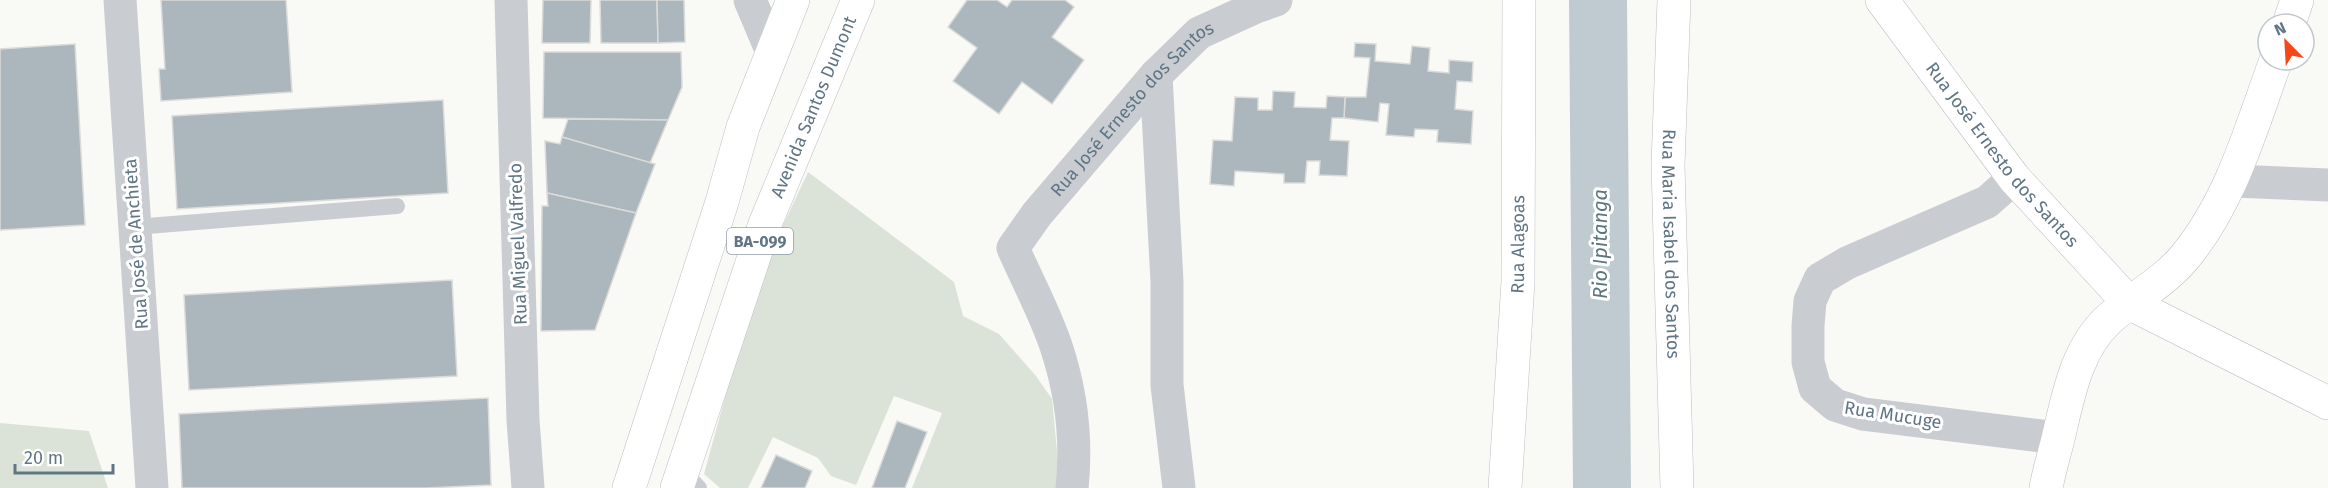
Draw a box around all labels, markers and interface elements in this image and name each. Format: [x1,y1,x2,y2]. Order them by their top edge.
street label: Avenida Santos Dumont [766,12,861,201]
north arrow [2256,12,2316,72]
street label: Rua José Ernesto dos Santos [1046,17,1217,201]
text: N [2271,18,2289,40]
street label: Rua José Ernesto dos Santos [1921,58,2083,252]
street label: Rua Maria Isabel dos Santos [1657,128,1684,359]
street label: Rua José de Anchieta [119,158,153,330]
street label: Rua Miguel Valfredo [504,163,532,325]
water label: Rio Ipitanga [1588,189,1612,299]
street label: Rua Alagoas [1506,195,1529,294]
road number: BA-099 [727,228,793,254]
street label: Rua Mucuge [1843,396,1943,434]
scale bar [15,437,112,475]
text: 20 m [24,447,63,469]

